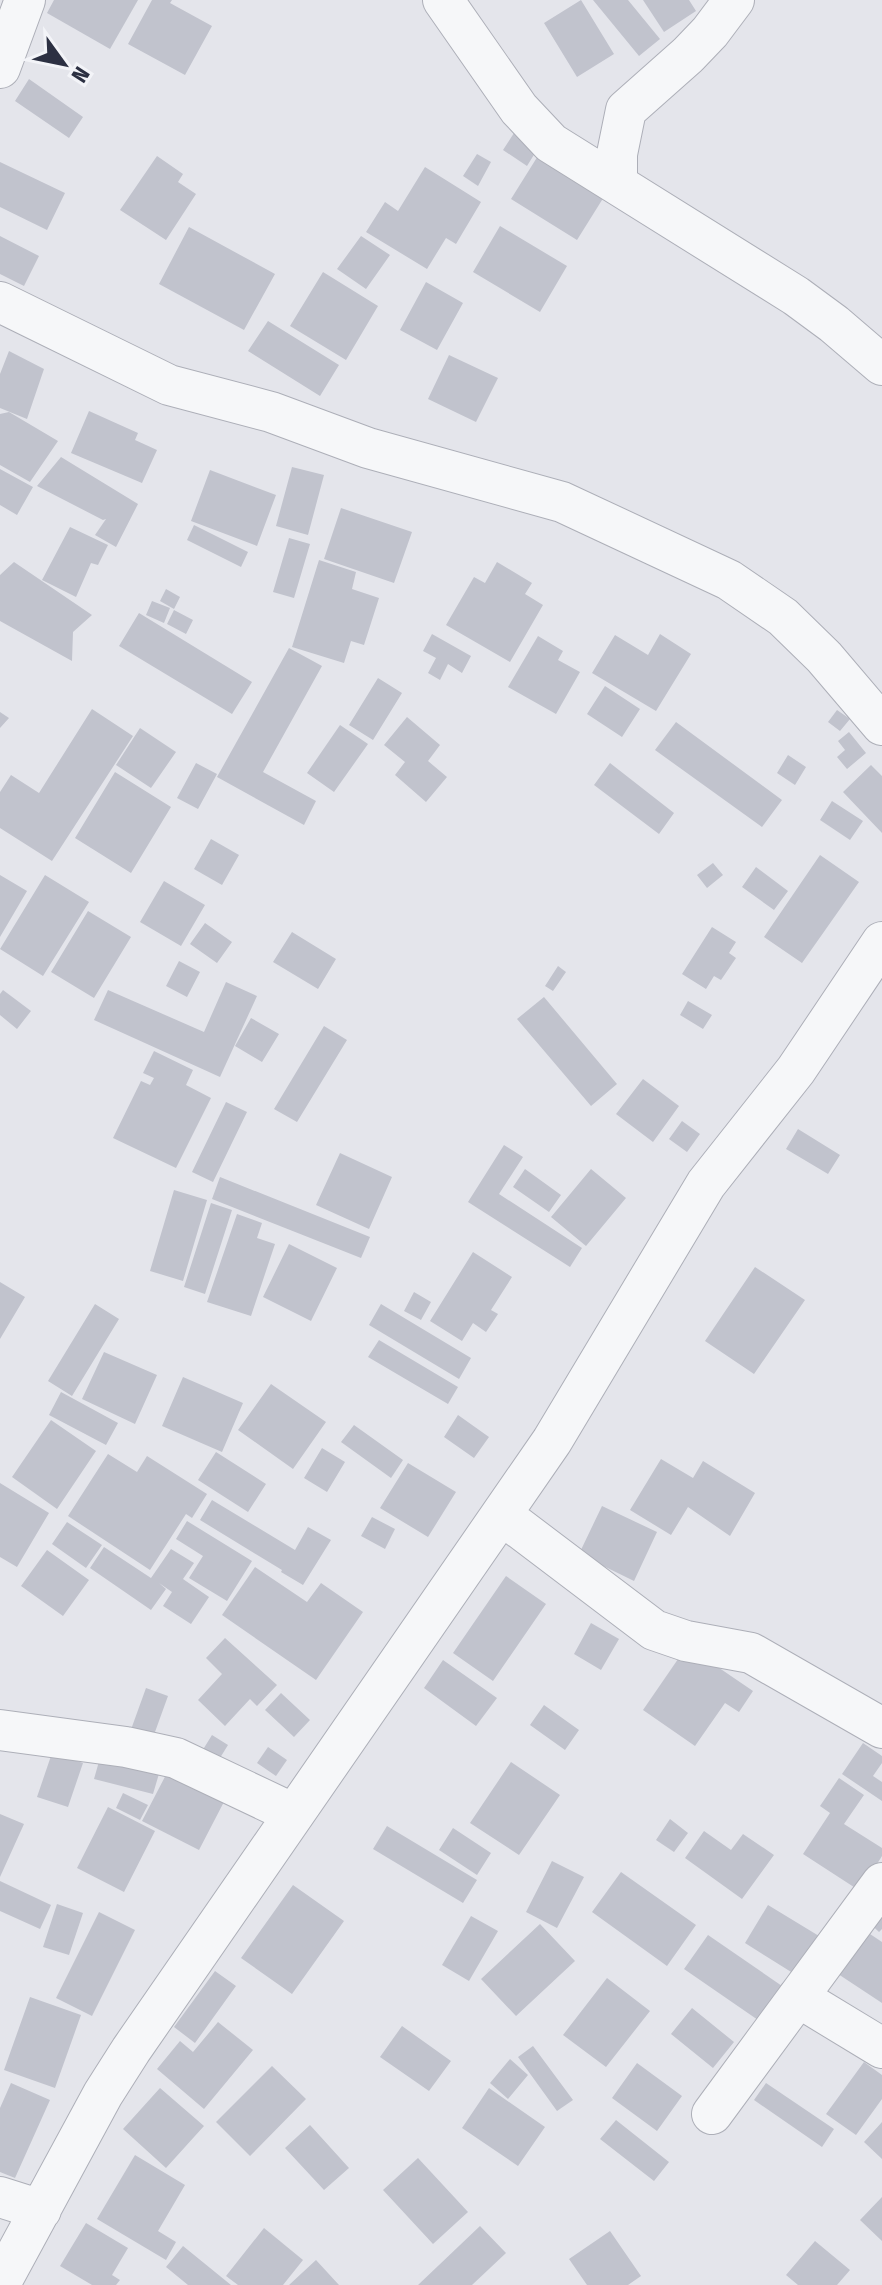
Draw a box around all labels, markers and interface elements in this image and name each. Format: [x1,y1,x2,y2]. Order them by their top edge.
north arrow [24,24,104,104]
text: N [65,62,95,88]

